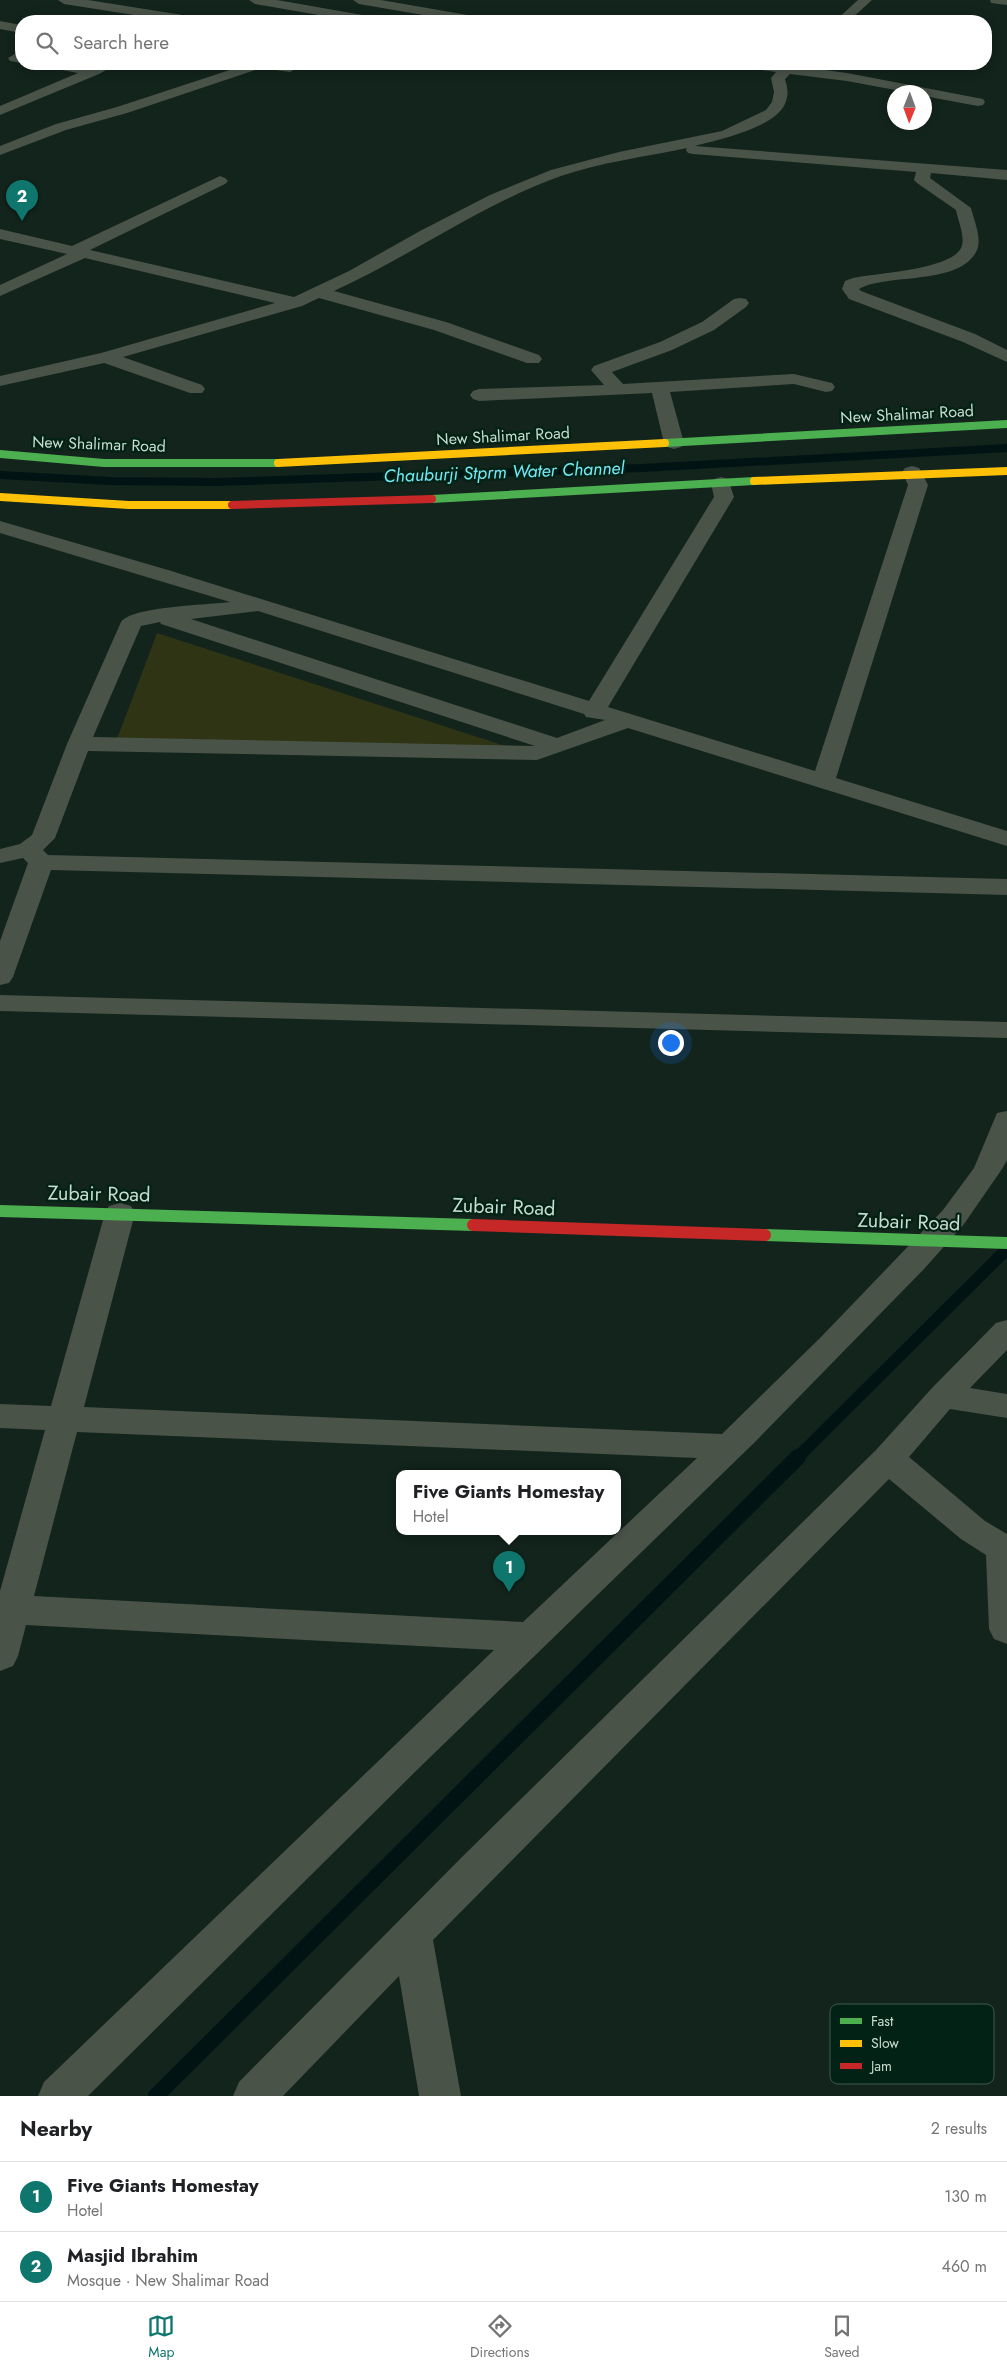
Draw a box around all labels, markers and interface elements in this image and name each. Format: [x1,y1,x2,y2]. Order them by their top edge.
search box [15,15,992,70]
icon: search [33,29,61,57]
text: Search here [73,29,169,56]
north arrow [887,85,932,130]
pin: 2 [6,180,38,221]
street label: New Shalimar Road [840,399,974,429]
street label: New Shalimar Road [436,421,570,451]
street label: New Shalimar Road [32,430,166,458]
water label: Chauburji Stprm Water Channel [383,455,626,489]
your location [658,1030,684,1056]
street label: Zubair Road [47,1179,151,1209]
street label: Zubair Road [452,1191,556,1223]
street label: Zubair Road [857,1206,961,1238]
popup [396,1470,621,1535]
text: Five Giants Homestay [413,1478,604,1505]
text: Hotel [413,1505,449,1528]
pin: 1 [493,1551,525,1592]
legend [830,2004,994,2084]
text: Fast [871,2011,894,2031]
text: Slow [871,2033,899,2053]
text: Jam [869,2056,892,2076]
text: Nearby [20,2114,92,2144]
text: 2 results [931,2117,987,2140]
text: Five Giants Homestay [67,2172,259,2199]
text: 1 [32,2185,40,2208]
text: 130 m [944,2185,987,2208]
text: Hotel [67,2199,103,2222]
text: Masjid Ibrahim [67,2242,198,2269]
text: 2 [31,2255,41,2278]
text: 460 m [942,2255,987,2278]
text: Mosque · New Shalimar Road [67,2269,269,2292]
tab: Map [147,2312,175,2362]
tab: Directions [470,2312,529,2362]
tab: Saved [824,2312,860,2362]

